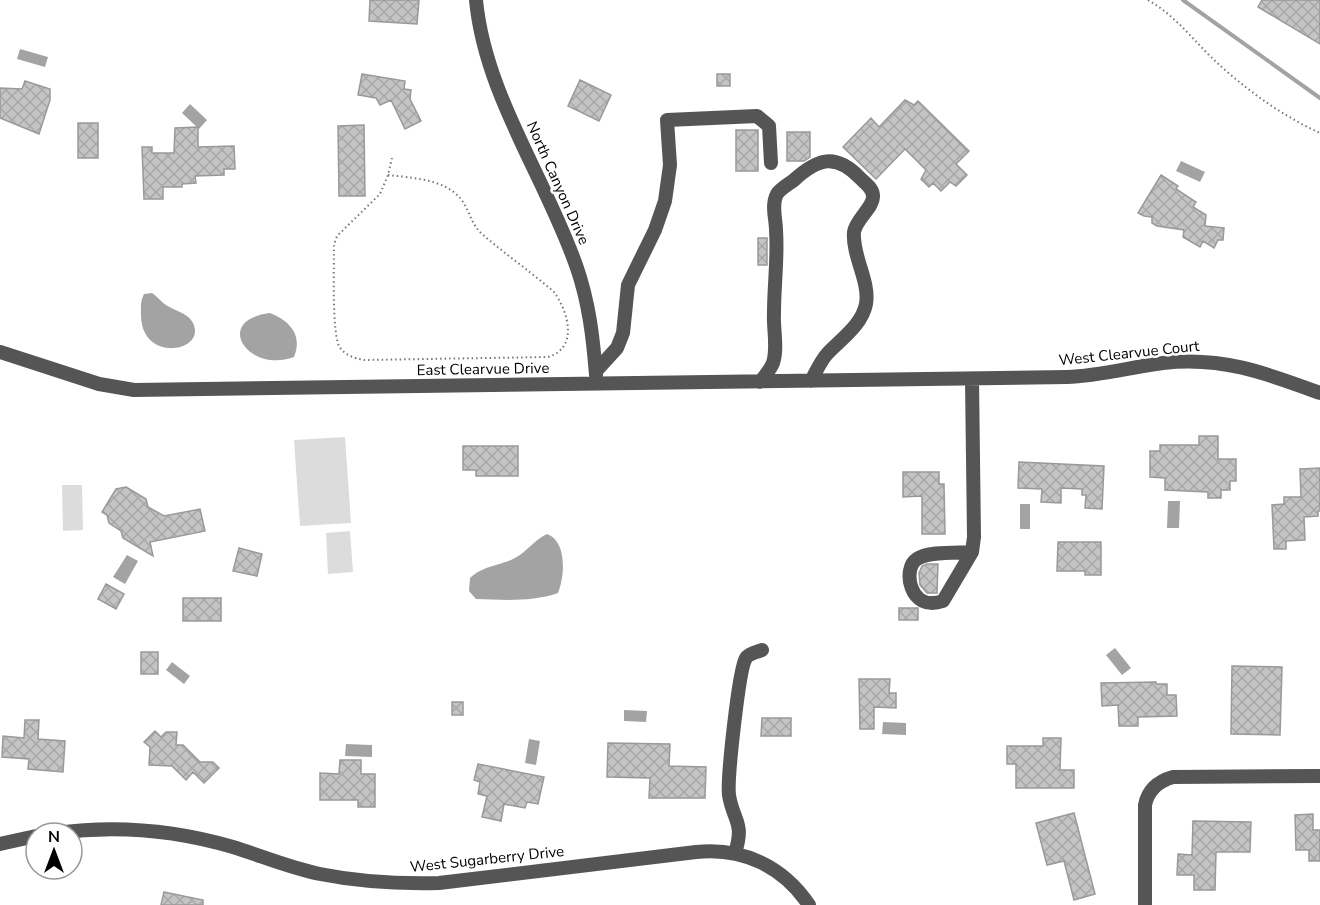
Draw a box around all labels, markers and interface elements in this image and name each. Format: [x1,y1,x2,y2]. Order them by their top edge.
street label: North Canyon Drive [522,118,594,248]
street label: West Clearvue Court [1058,336,1201,370]
street label: East Clearvue Drive [417,358,549,380]
north arrow [24,821,84,881]
text: N [48,826,60,848]
street label: West Sugarberry Drive [409,841,565,877]

